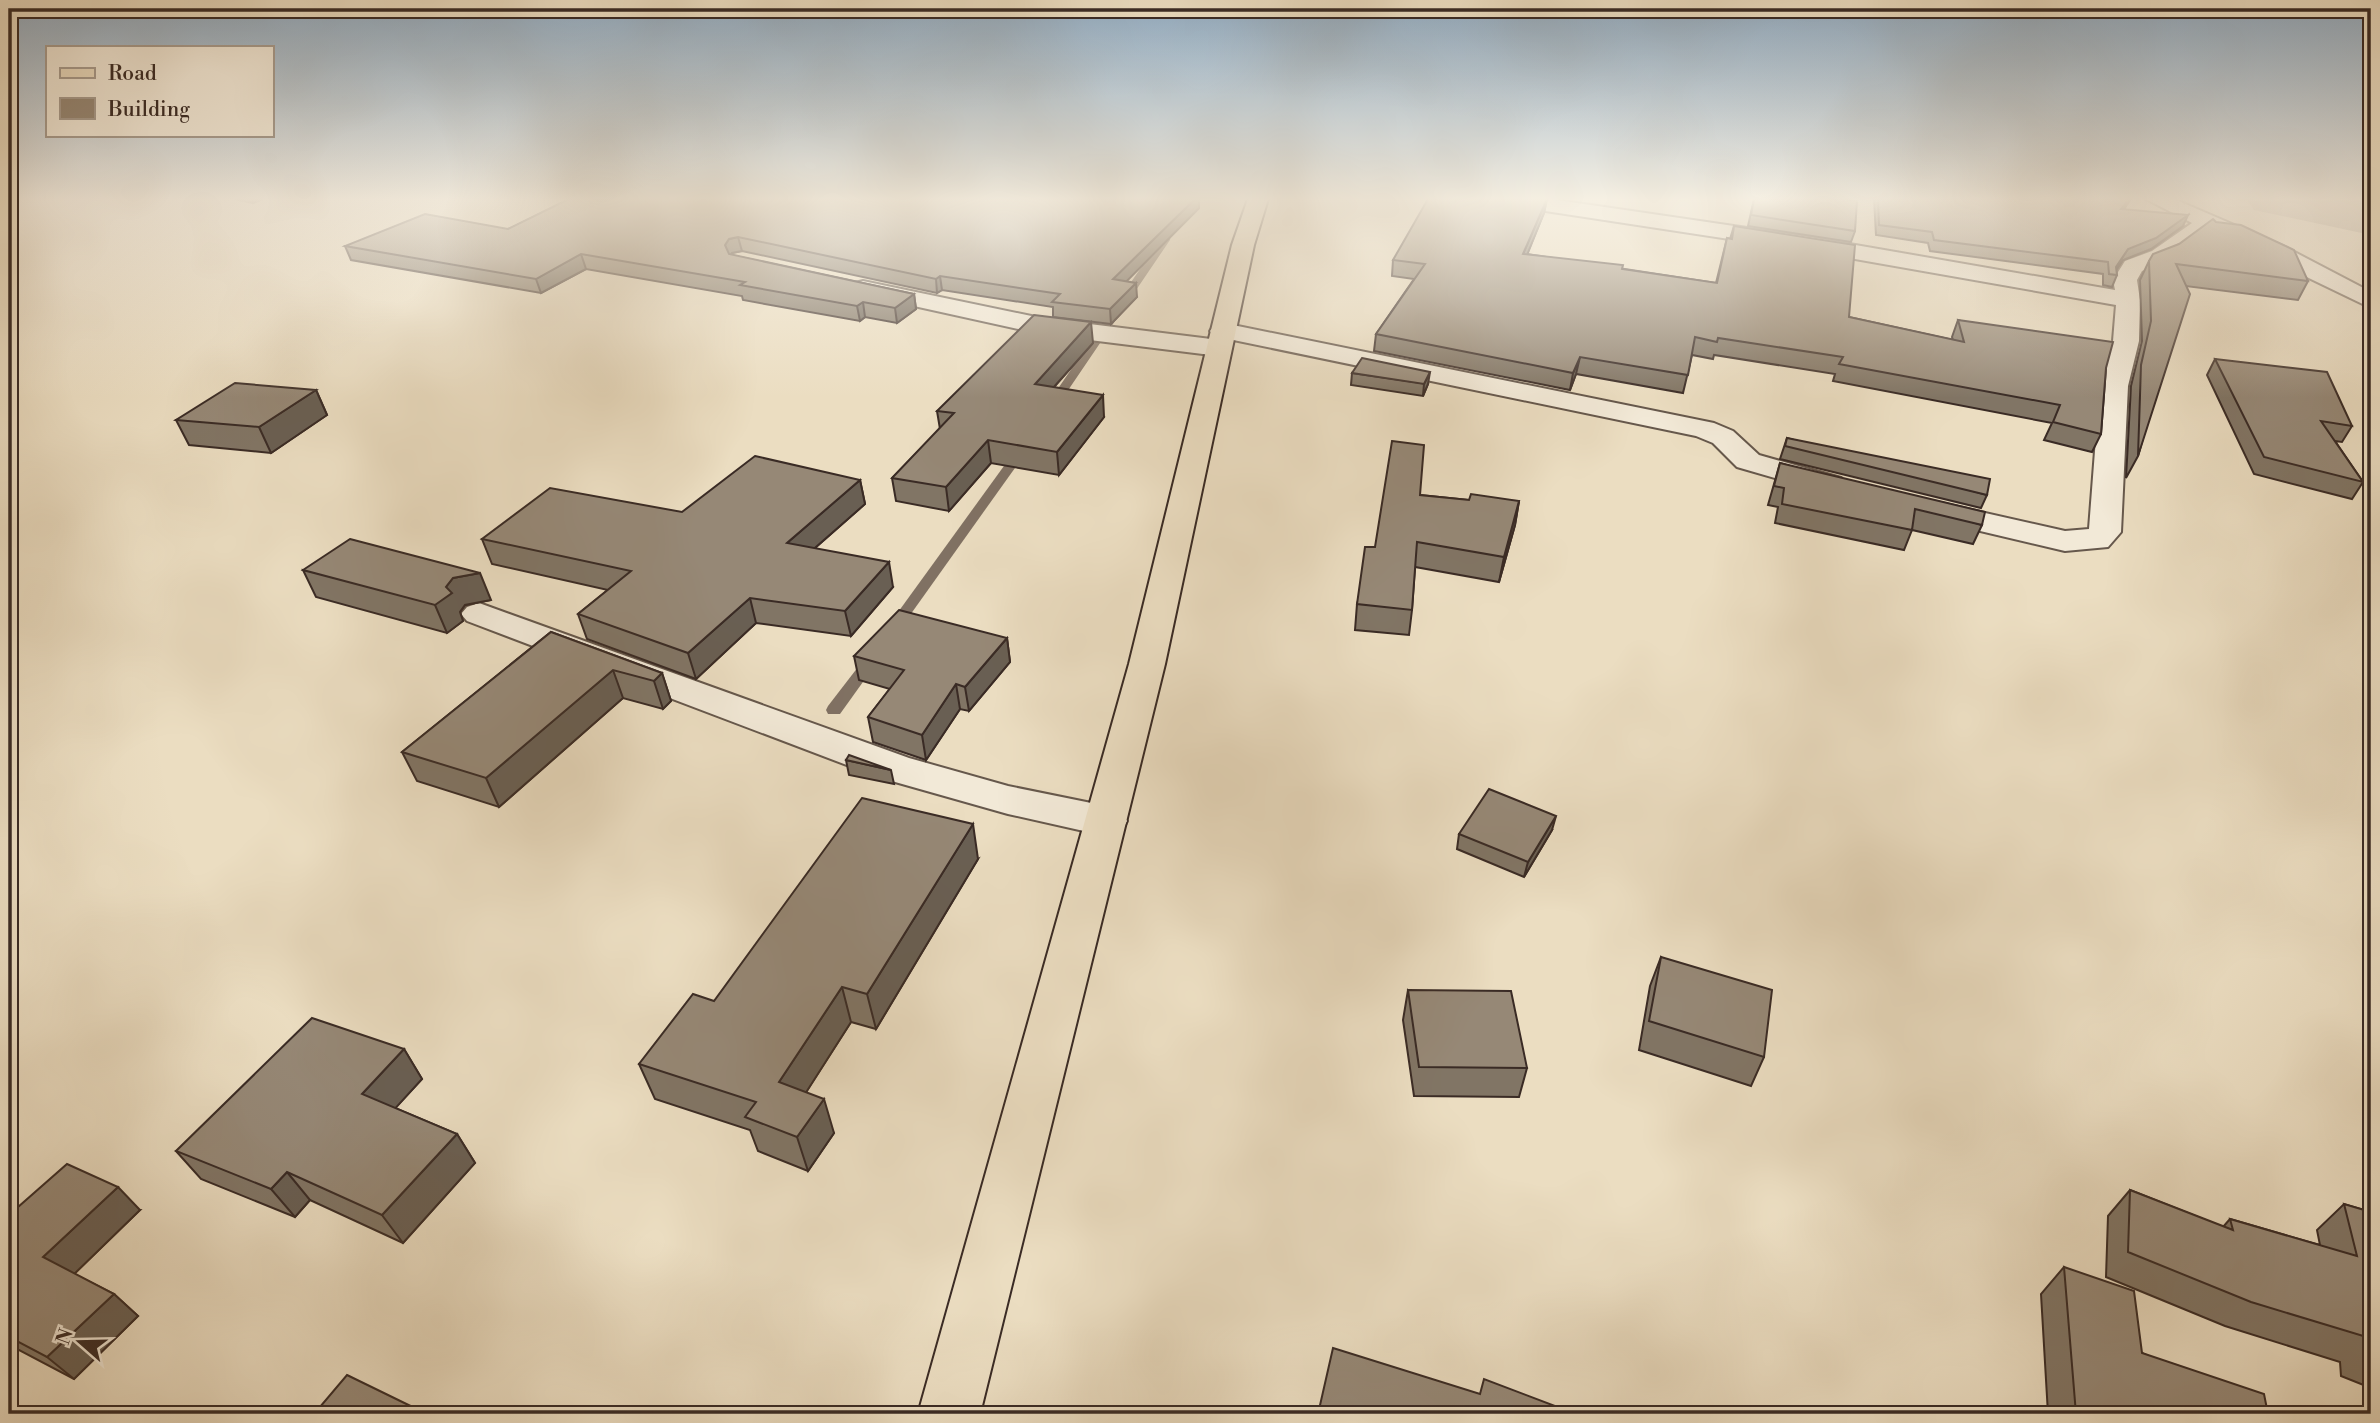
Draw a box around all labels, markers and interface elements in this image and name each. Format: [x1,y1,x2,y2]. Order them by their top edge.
legend [46,46,273,136]
text: Road [108,61,157,87]
text: Building [107,97,190,123]
north arrow [46,1308,116,1378]
text: N [51,1325,79,1348]

